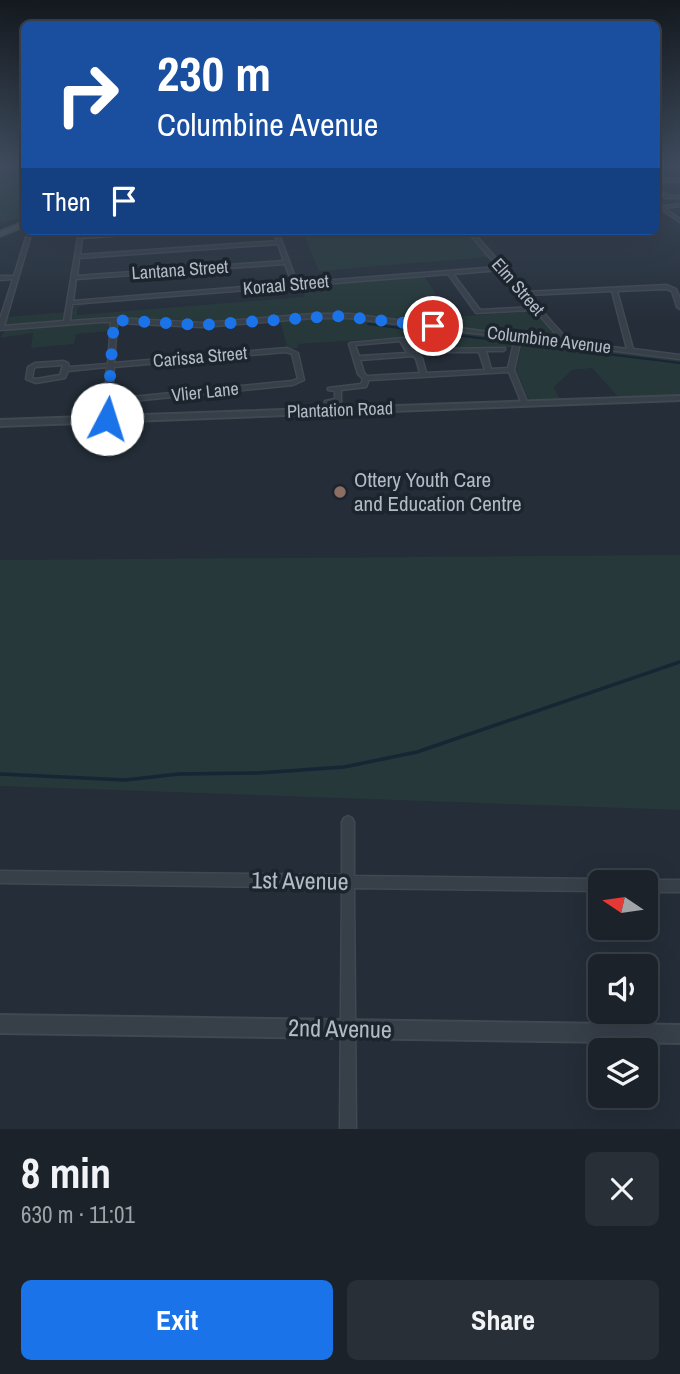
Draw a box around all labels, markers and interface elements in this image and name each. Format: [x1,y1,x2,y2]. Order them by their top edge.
text: 230 m [157,40,271,106]
icon: right [42,49,133,140]
text: Columbine Avenue [157,103,378,146]
icon: arrive [105,182,143,220]
text: Then [42,184,91,219]
street label: Elm Street [486,252,550,321]
street label: Lantana Street [131,254,229,285]
street label: Koraal Street [242,268,330,301]
pin [403,296,463,356]
icon: arrive [414,307,452,345]
street label: Columbine Avenue [486,320,612,359]
street label: Carissa Street [152,340,248,373]
street label: Vlier Lane [170,376,240,407]
position arrow [70,382,144,456]
street label: Plantation Road [287,395,393,424]
place label: Ottery Youth Care and Education Centre [354,465,522,518]
marker: Ottery Youth Care and Education Centre [332,484,348,500]
street label: 1st Avenue [251,863,349,897]
north arrow [588,870,658,940]
map controls [588,870,658,1108]
button: sound [588,954,658,1024]
street label: 2nd Avenue [288,1011,392,1045]
button: layers [588,1038,658,1108]
text: 8 min [21,1145,111,1201]
button: close [585,1152,659,1226]
text: 630 m · 11:01 [21,1199,135,1230]
button: Exit [21,1280,333,1360]
button: Share [347,1280,659,1360]

